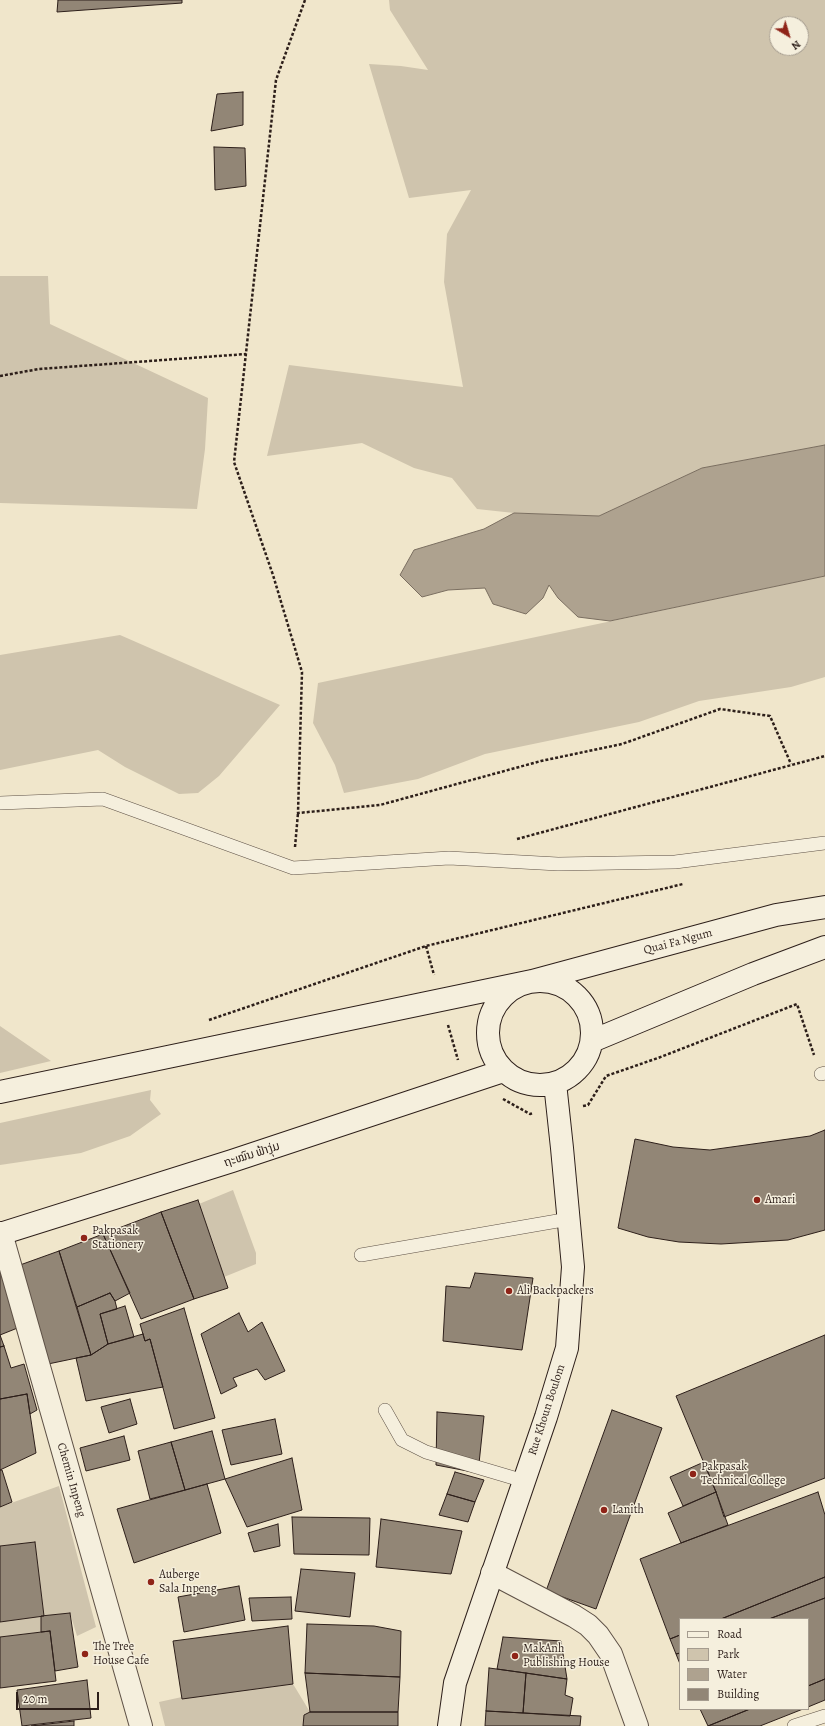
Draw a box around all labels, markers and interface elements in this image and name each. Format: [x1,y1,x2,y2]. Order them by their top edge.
north arrow [769,16,809,56]
text: N [788,37,804,53]
street label: Quai Fa Ngum [642,926,714,958]
street label: ຖະໝົນ ຟ້າງຸ່ມ [222,1139,282,1171]
place label: Amari [765,1193,795,1207]
marker: Amari [752,1195,762,1205]
place label: Pakpasak Stationery [92,1224,143,1252]
marker: Pakpasak Stationery [79,1233,89,1243]
place label: Ali Backpackers [517,1284,594,1298]
marker: Ali Backpackers [504,1286,514,1296]
street label: Rue Khoun Boulom [525,1363,569,1457]
street label: Chemin Inpeng [54,1441,88,1519]
place label: Pakpasak Technical College [701,1460,785,1488]
marker: Pakpasak Technical College [688,1469,698,1479]
place label: Lanith [612,1503,644,1517]
marker: Lanith [599,1505,609,1515]
place label: Auberge Sala Inpeng [159,1568,217,1596]
marker: Auberge Sala Inpeng [146,1577,156,1587]
legend [679,1618,809,1710]
text: Road [717,1626,742,1642]
place label: The Tree House Cafe [93,1640,149,1668]
place label: MakAnh Publishing House [523,1642,610,1670]
text: Park [717,1646,740,1662]
marker: The Tree House Cafe [80,1649,90,1659]
marker: MakAnh Publishing House [510,1651,520,1661]
text: Water [717,1666,747,1682]
scale bar [18,1684,101,1710]
text: Building [717,1686,759,1702]
text: 20 m [23,1691,47,1707]

